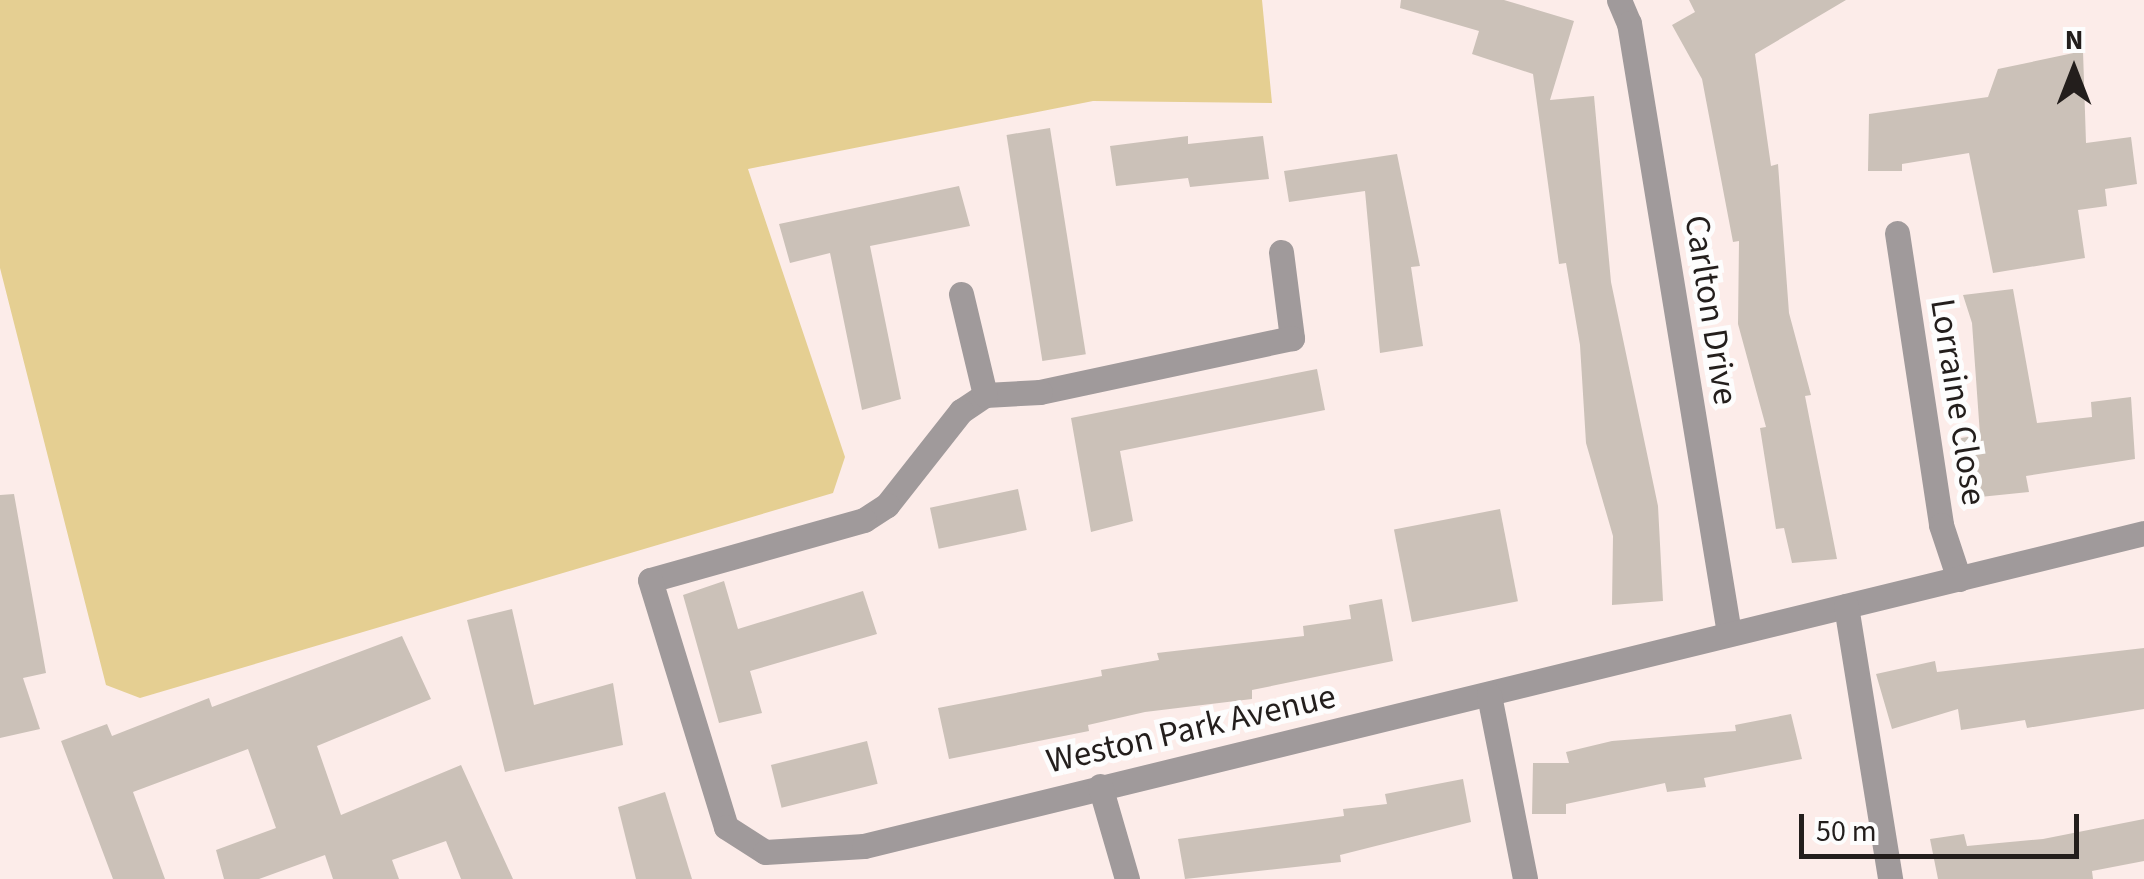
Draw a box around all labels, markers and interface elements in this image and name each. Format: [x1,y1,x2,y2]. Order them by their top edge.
north arrow [2024,20,2124,120]
text: N [2065,20,2083,60]
street label: Carlton Drive [1675,212,1747,408]
street label: Lorraine Close [1921,296,1995,508]
street label: Weston Park Avenue [1042,675,1340,783]
scale bar [1804,794,2084,856]
text: 50 m [1816,810,1877,853]

